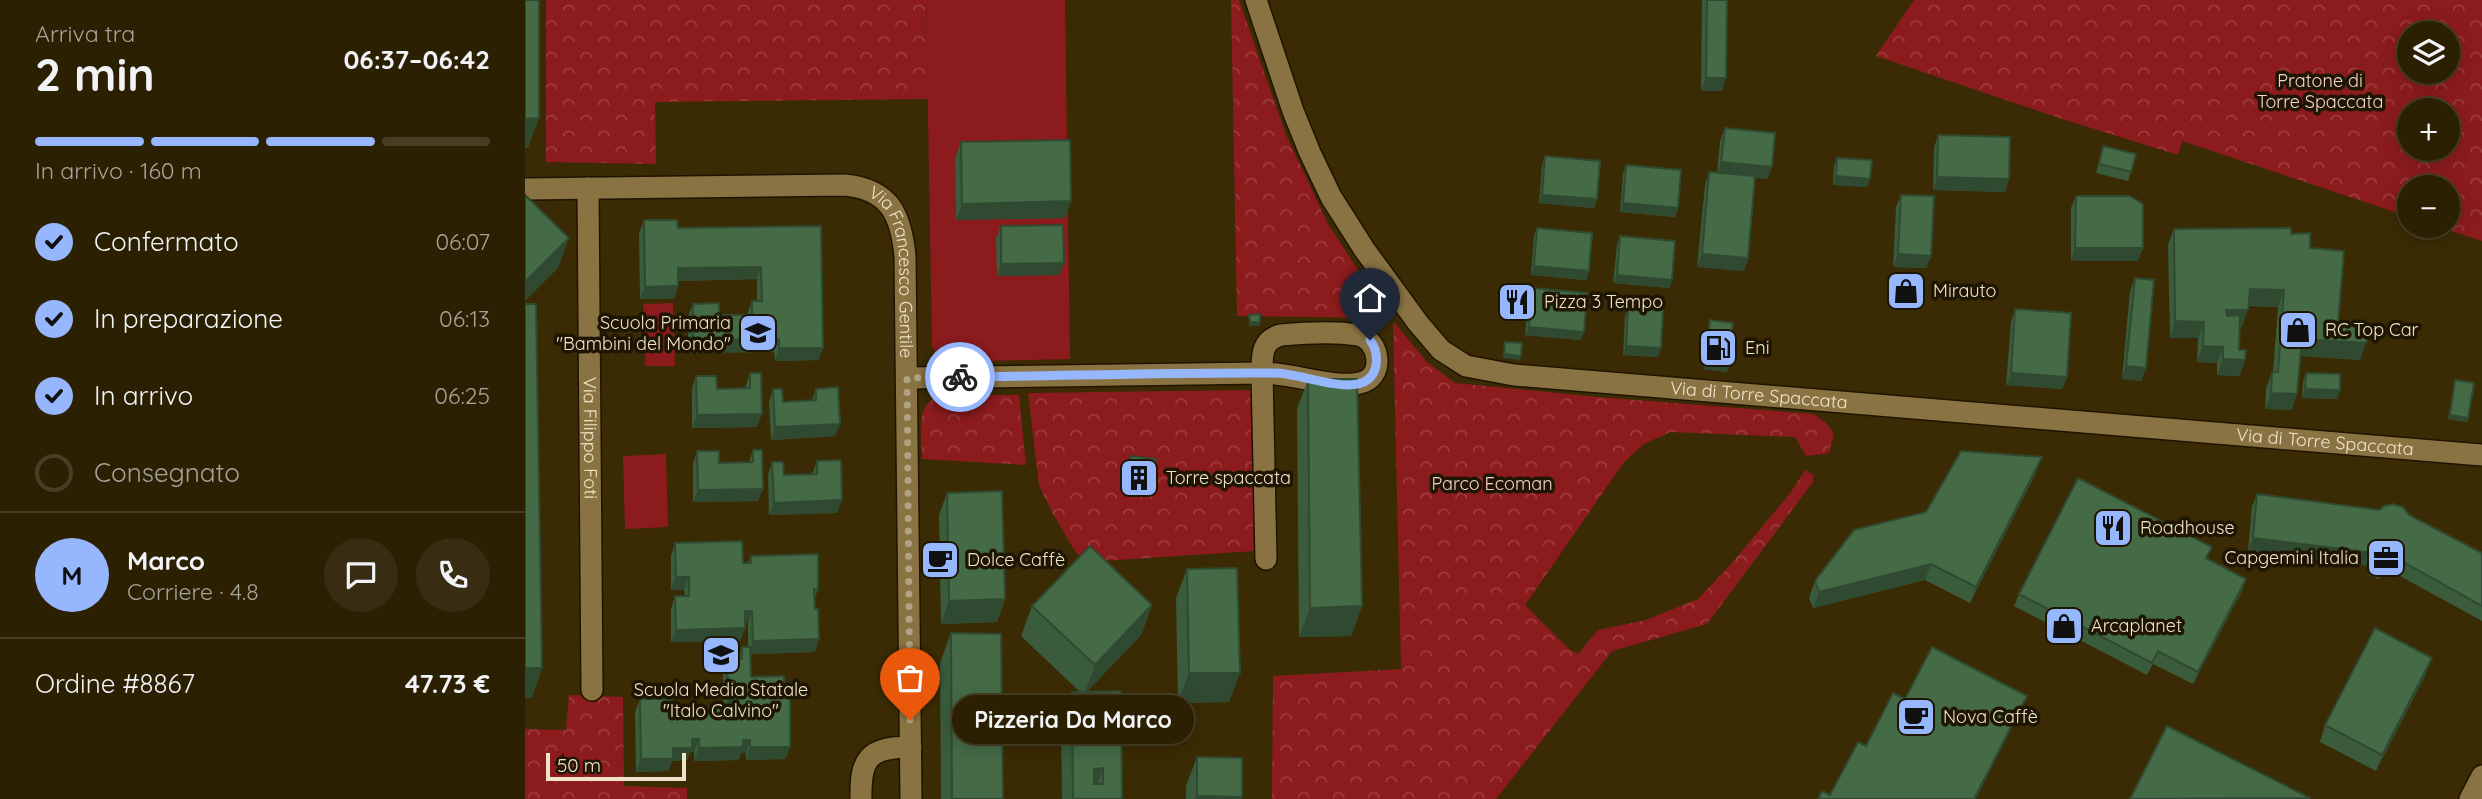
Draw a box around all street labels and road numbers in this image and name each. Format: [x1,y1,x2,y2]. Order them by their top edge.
street label: Via Francesco Gentile [865,180,918,358]
street label: Via di Torre Spaccata [1669,376,1849,414]
street label: Via Filippo Foti [579,377,602,499]
street label: Via di Torre Spaccata [2235,423,2415,460]

